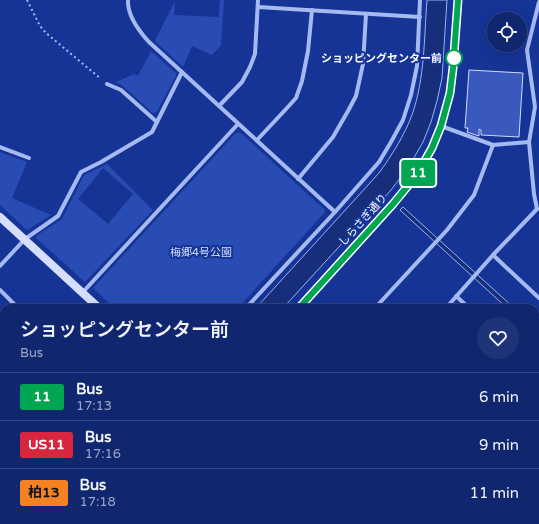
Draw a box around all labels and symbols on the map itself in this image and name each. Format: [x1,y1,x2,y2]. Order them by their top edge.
marker: ショッピングセンター前 [445,49,463,67]
place label: ショッピングセンター前 [321,52,442,65]
line badge: 11 [400,160,436,186]
street label: しらさぎ通り [336,191,390,249]
park label: 梅郷4号公園 [170,246,232,259]

